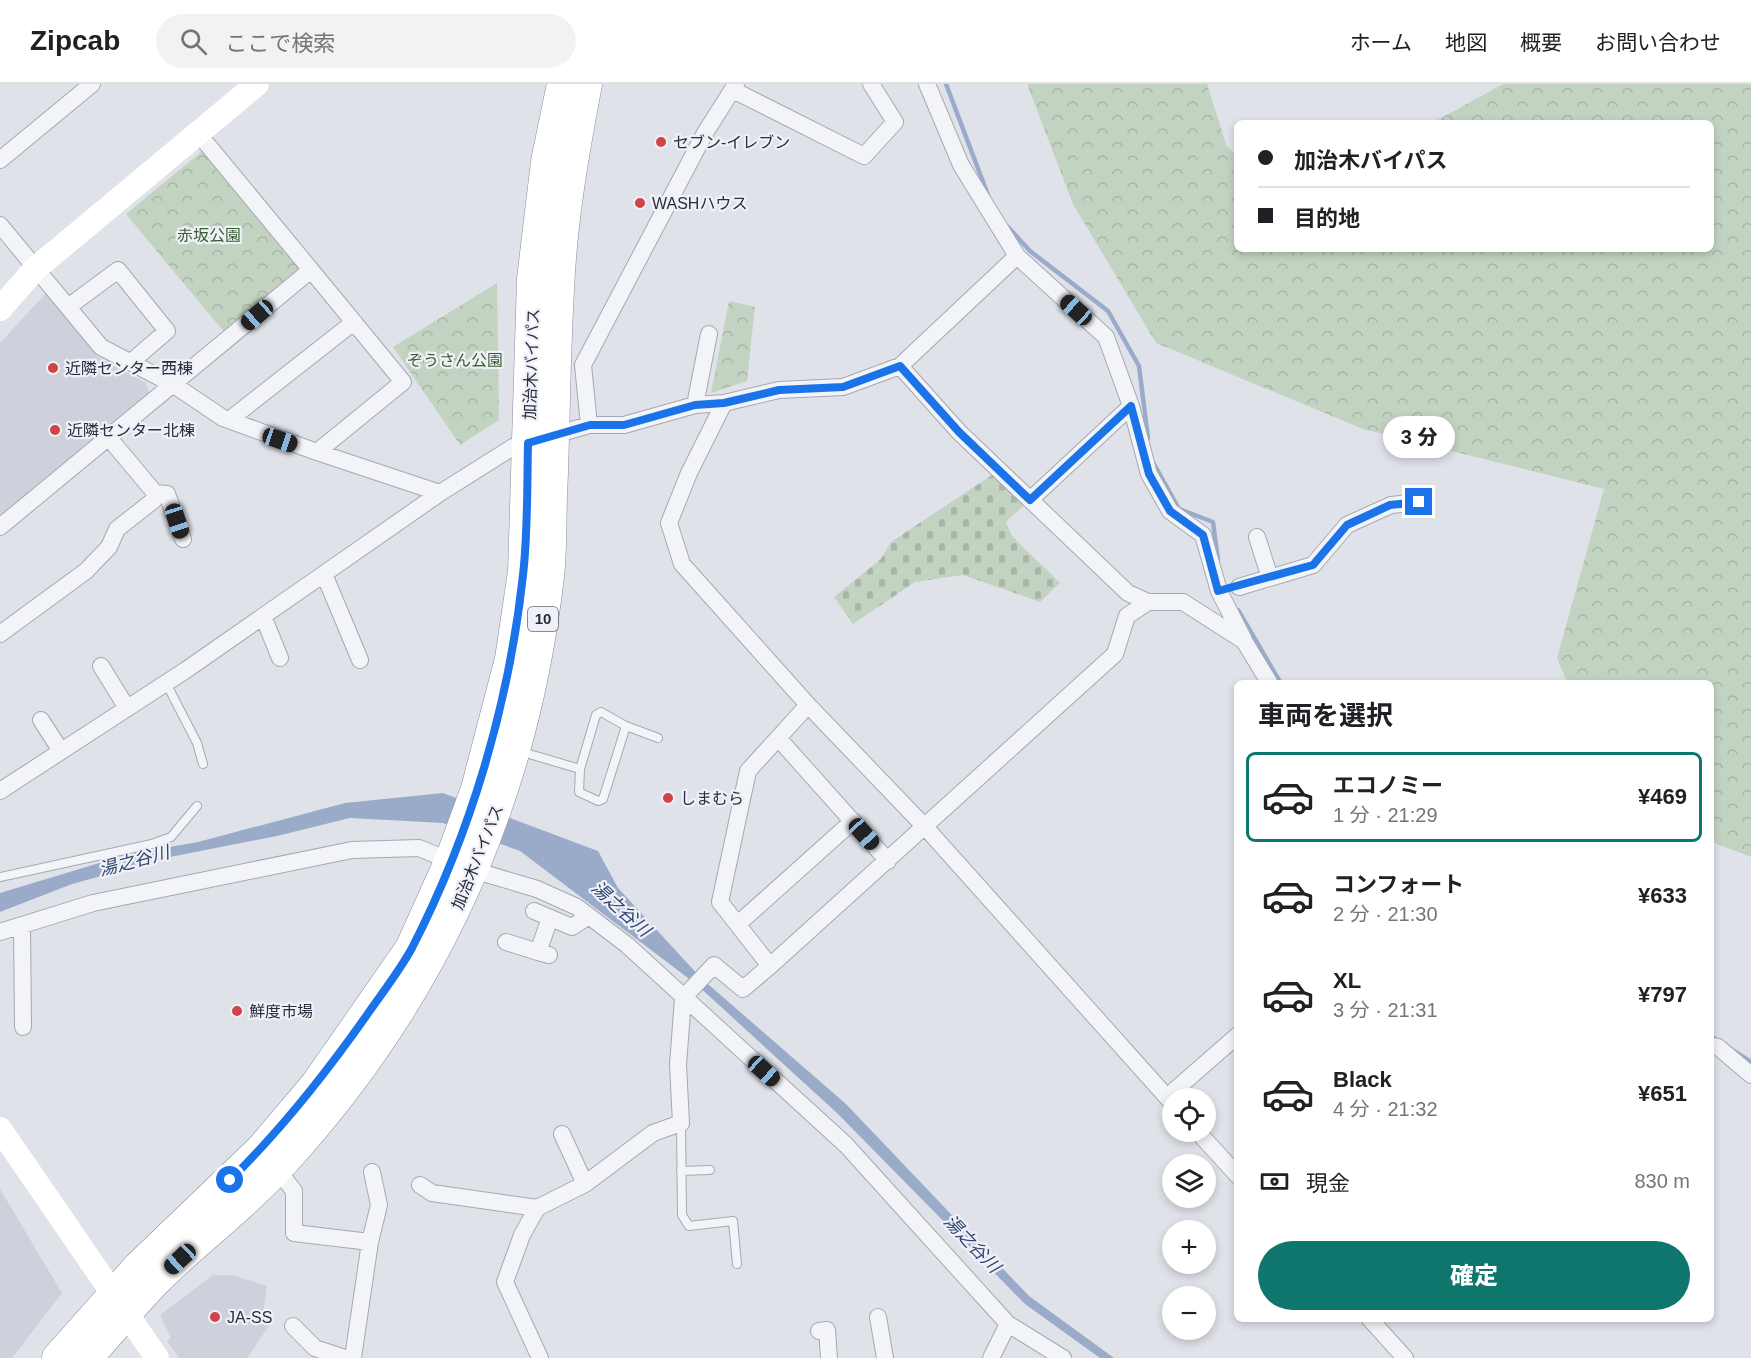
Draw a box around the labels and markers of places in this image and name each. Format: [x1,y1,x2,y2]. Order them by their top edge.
place label: セブン-イレブン [673,134,790,151]
marker: セブン-イレブン [654,135,668,149]
place label: WASHハウス [652,195,747,212]
marker: WASHハウス [633,196,647,210]
place label: 近隣センター西棟 [65,360,193,377]
marker: 近隣センター西棟 [46,361,60,375]
place label: 近隣センター北棟 [67,422,195,439]
marker: 近隣センター北棟 [48,423,62,437]
place label: しまむら [680,790,744,807]
marker: しまむら [661,791,675,805]
place label: 鮮度市場 [249,1003,313,1020]
marker: 鮮度市場 [230,1004,244,1018]
place label: JA-SS [227,1309,272,1326]
marker: JA-SS [208,1310,222,1324]

